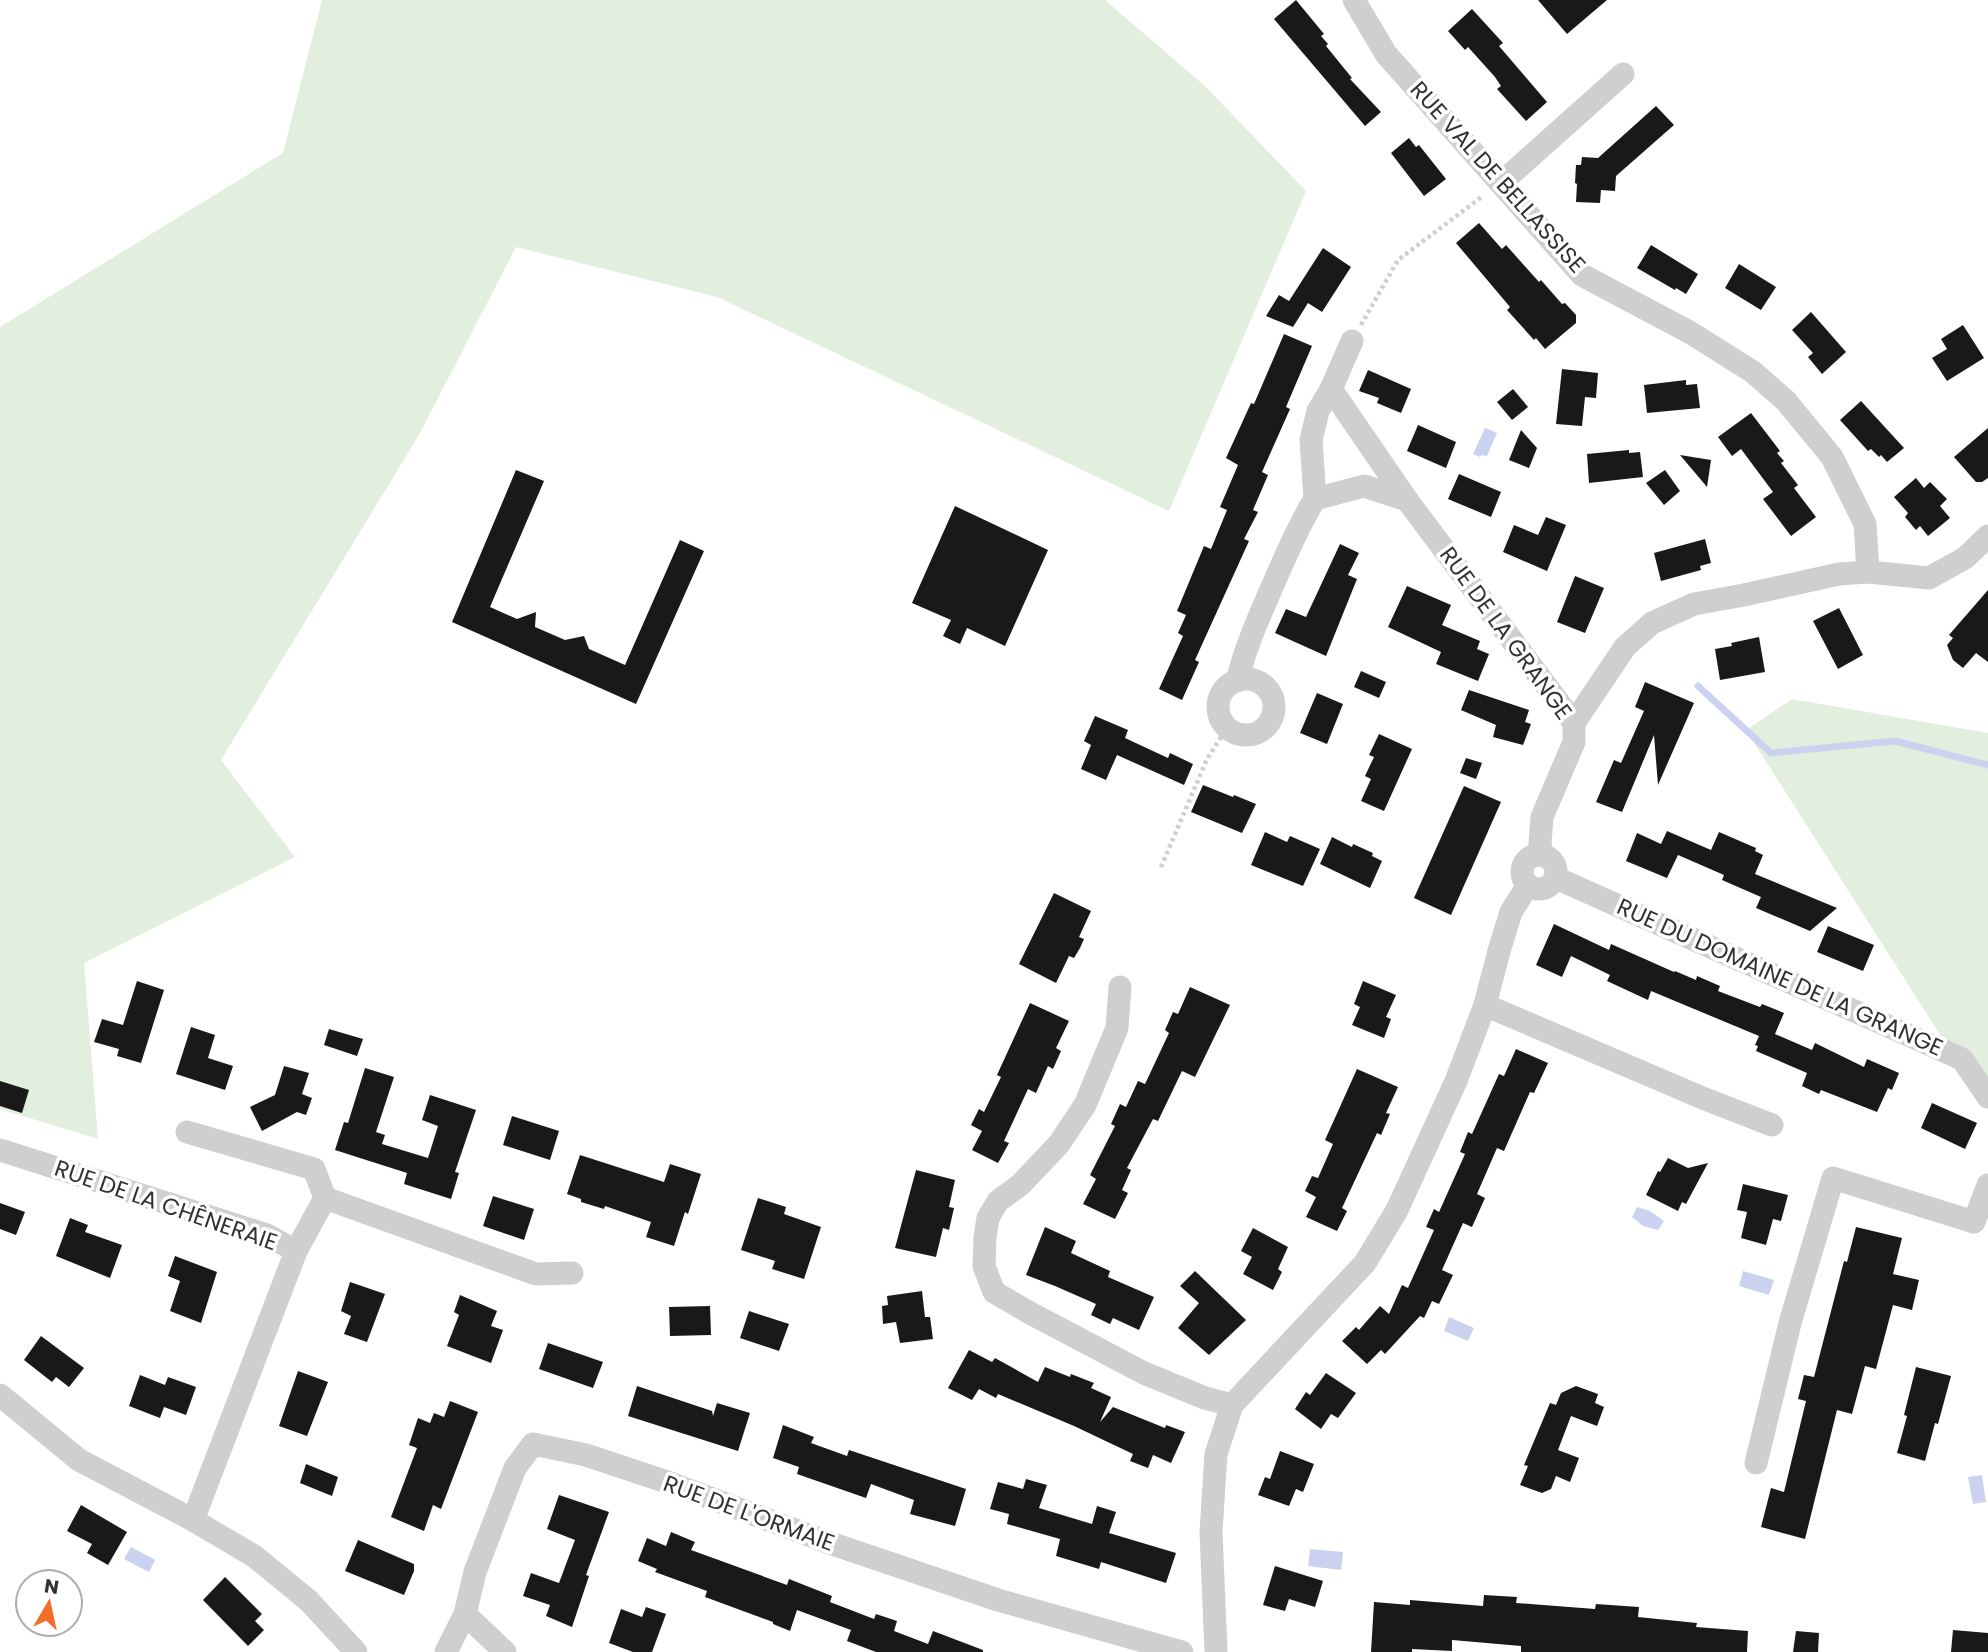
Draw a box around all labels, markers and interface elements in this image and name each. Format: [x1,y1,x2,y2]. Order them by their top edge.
street label: RUE VAL DE BELLASSISE [1403,74,1593,280]
street label: RUE DE LA GRANGE [1432,540,1580,726]
street label: RUE DU DOMAINE DE LA GRANGE [1612,890,1948,1064]
street label: RUE DE LA CHÊNERAIE [50,1152,282,1258]
street label: RUE DE L'ORMAIE [659,1467,839,1559]
north arrow [14,1568,84,1638]
text: N [42,1572,61,1601]

